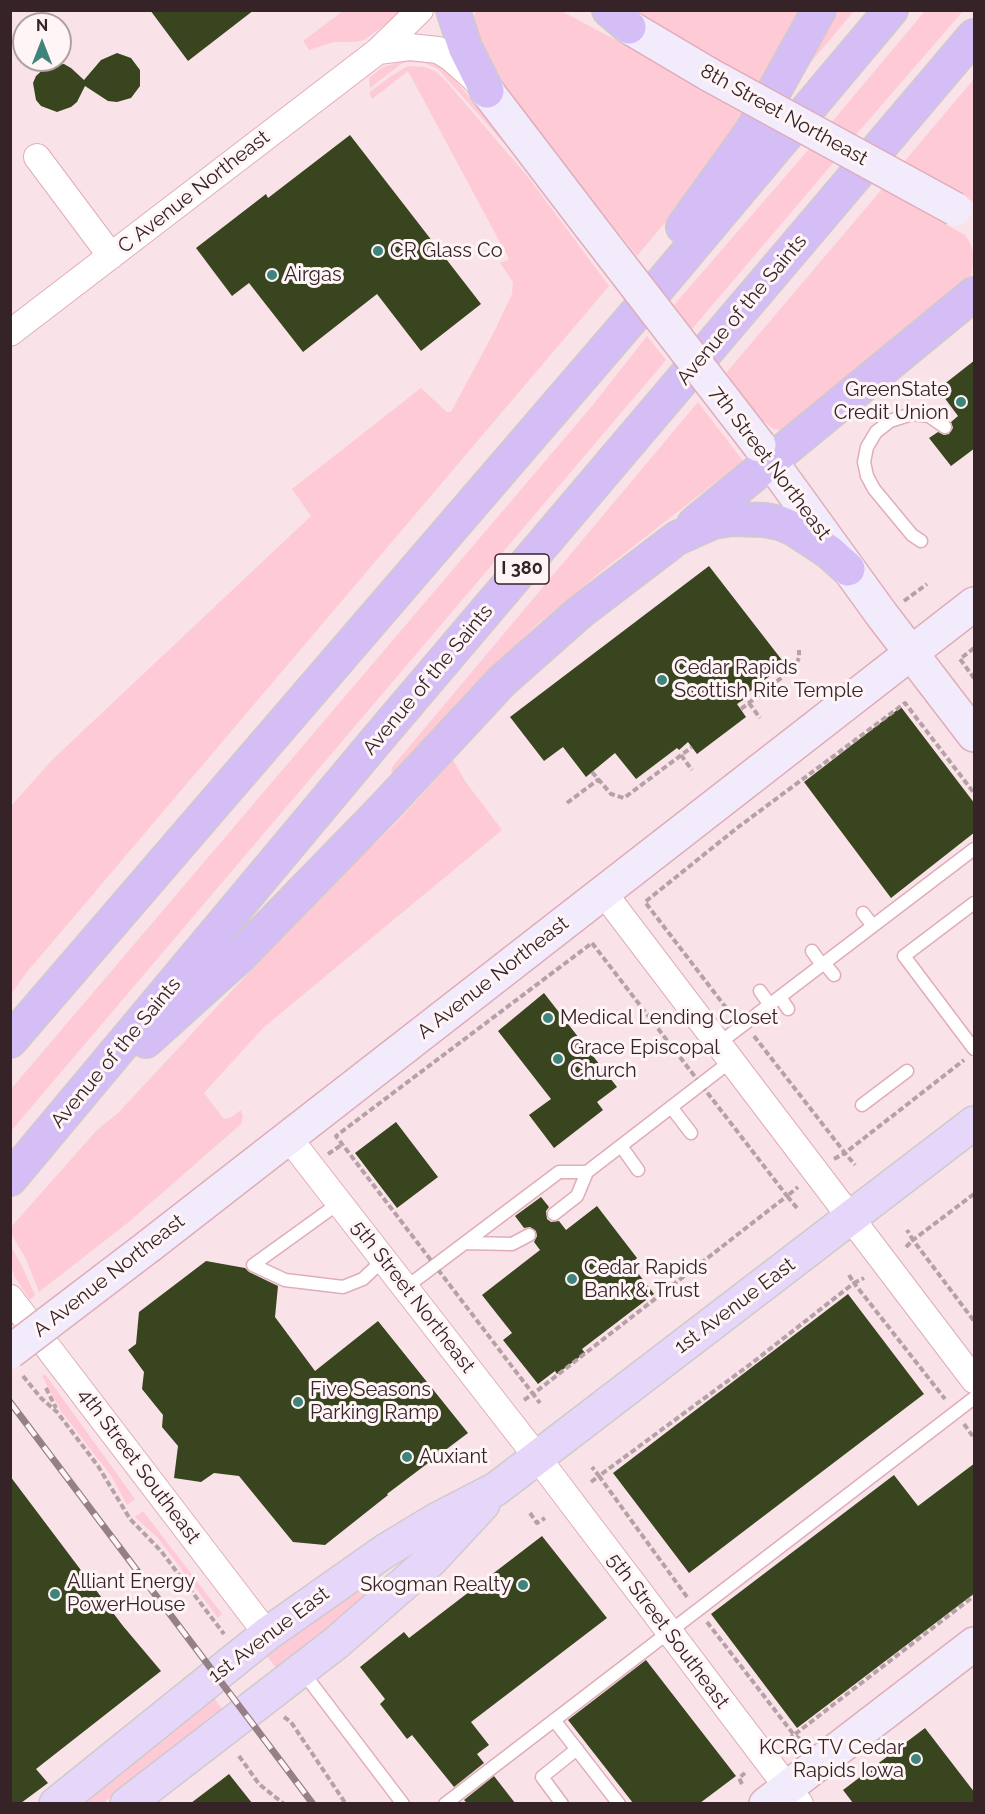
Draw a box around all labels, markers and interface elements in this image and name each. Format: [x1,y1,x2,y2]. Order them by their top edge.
north arrow [12,12,72,72]
text: N [36,16,48,35]
street label: 8th Street Northeast [696,59,872,171]
street label: C Avenue Northeast [113,125,275,259]
street label: Avenue of the Saints [672,230,812,390]
place label: CR Glass Co [390,239,503,263]
marker: CR Glass Co [371,244,385,258]
place label: Airgas [284,263,342,287]
marker: Airgas [265,268,279,282]
place label: GreenState Credit Union [834,378,949,425]
street label: 7th Street Northeast [704,381,836,545]
marker: GreenState Credit Union [954,395,968,409]
road number: I 380 [495,554,549,584]
street label: Avenue of the Saints [358,600,498,760]
place label: Cedar Rapids Scottish Rite Temple [674,656,863,703]
marker: Cedar Rapids Scottish Rite Temple [655,673,669,687]
street label: A Avenue Northeast [413,911,573,1045]
street label: Avenue of the Saints [46,973,186,1133]
place label: Medical Lending Closet [560,1006,778,1030]
marker: Medical Lending Closet [541,1011,555,1025]
place label: Grace Episcopal Church [570,1036,720,1083]
marker: Grace Episcopal Church [551,1052,565,1066]
street label: A Avenue Northeast [29,1209,189,1343]
street label: 5th Street Northeast [346,1216,480,1378]
street label: 1st Avenue East [670,1253,800,1359]
place label: Cedar Rapids Bank & Trust [584,1256,708,1303]
marker: Cedar Rapids Bank & Trust [565,1272,579,1286]
place label: Five Seasons Parking Ramp [310,1378,439,1425]
street label: 4th Street Southeast [73,1384,205,1548]
marker: Five Seasons Parking Ramp [291,1395,305,1409]
place label: Auxiant [419,1445,488,1469]
marker: Auxiant [400,1450,414,1464]
street label: 5th Street Southeast [602,1549,734,1713]
place label: Alliant Energy PowerHouse [67,1570,195,1617]
place label: Skogman Realty [360,1573,511,1597]
marker: Skogman Realty [516,1578,530,1592]
street label: 1st Avenue East [204,1582,334,1688]
marker: Alliant Energy PowerHouse [48,1587,62,1601]
place label: KCRG TV Cedar Rapids Iowa [759,1736,904,1783]
marker: KCRG TV Cedar Rapids Iowa [909,1752,923,1766]

